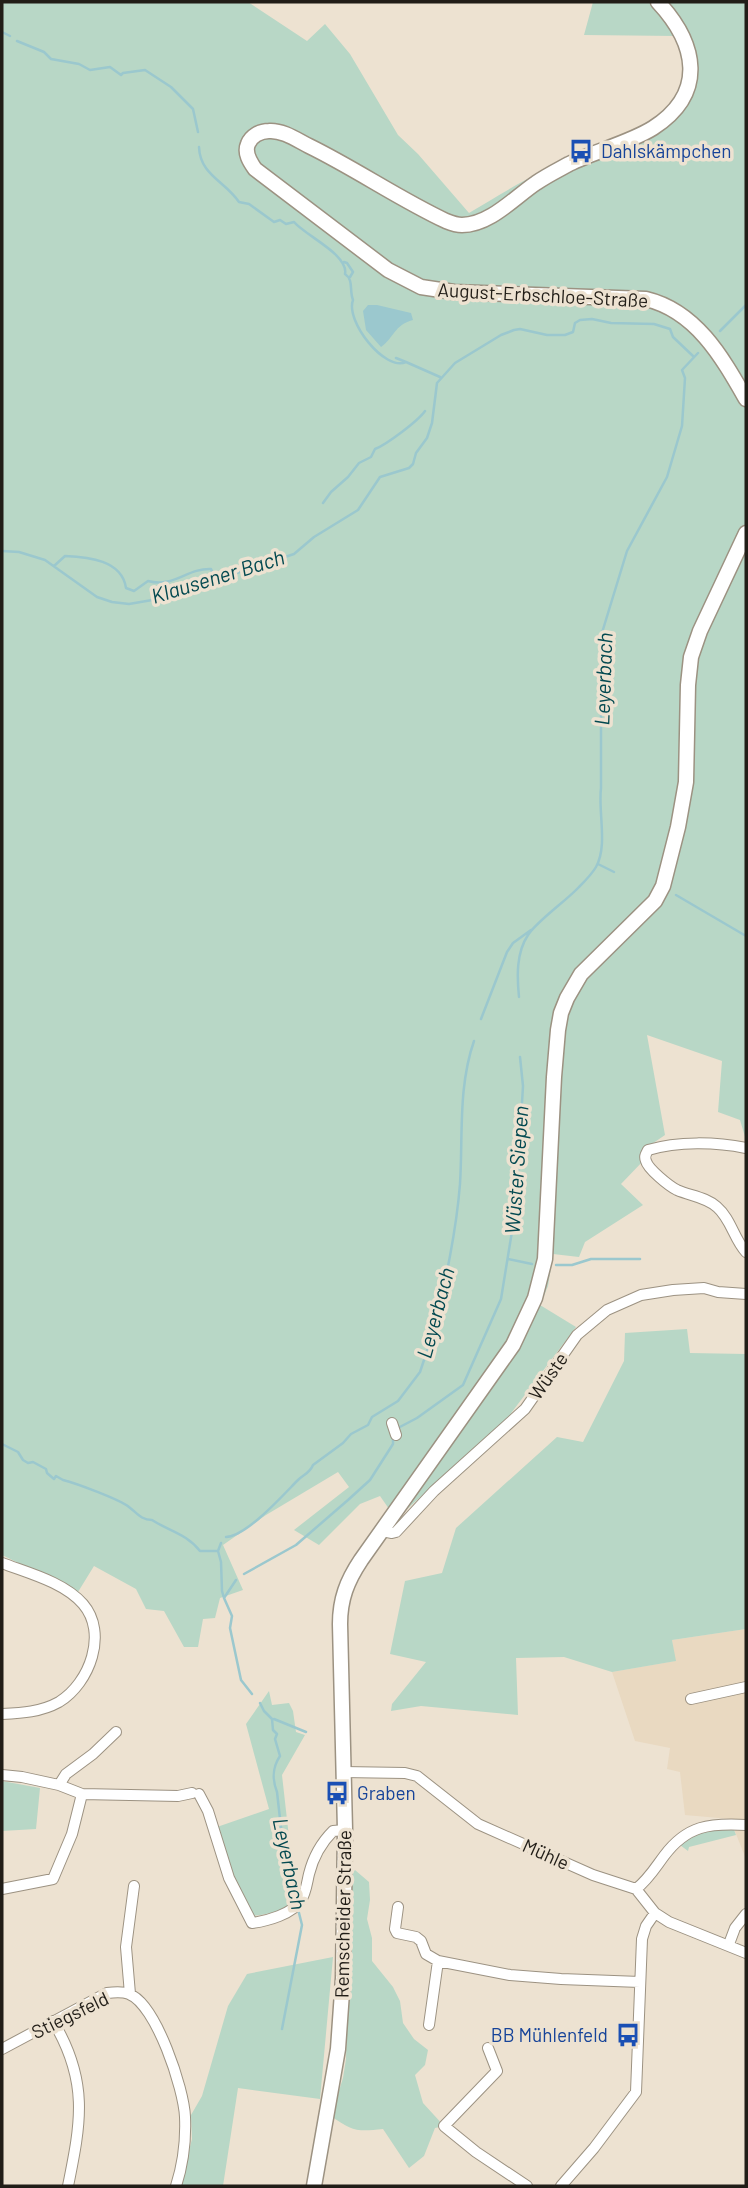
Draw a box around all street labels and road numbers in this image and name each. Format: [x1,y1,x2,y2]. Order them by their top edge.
street label: August-Erbschloe-Straße [437,277,649,312]
street label: Wüste [523,1348,572,1404]
street label: Remscheider Straße [330,1830,355,1998]
street label: Mühle [519,1833,573,1874]
street label: Stiegsfeld [27,1986,112,2043]

